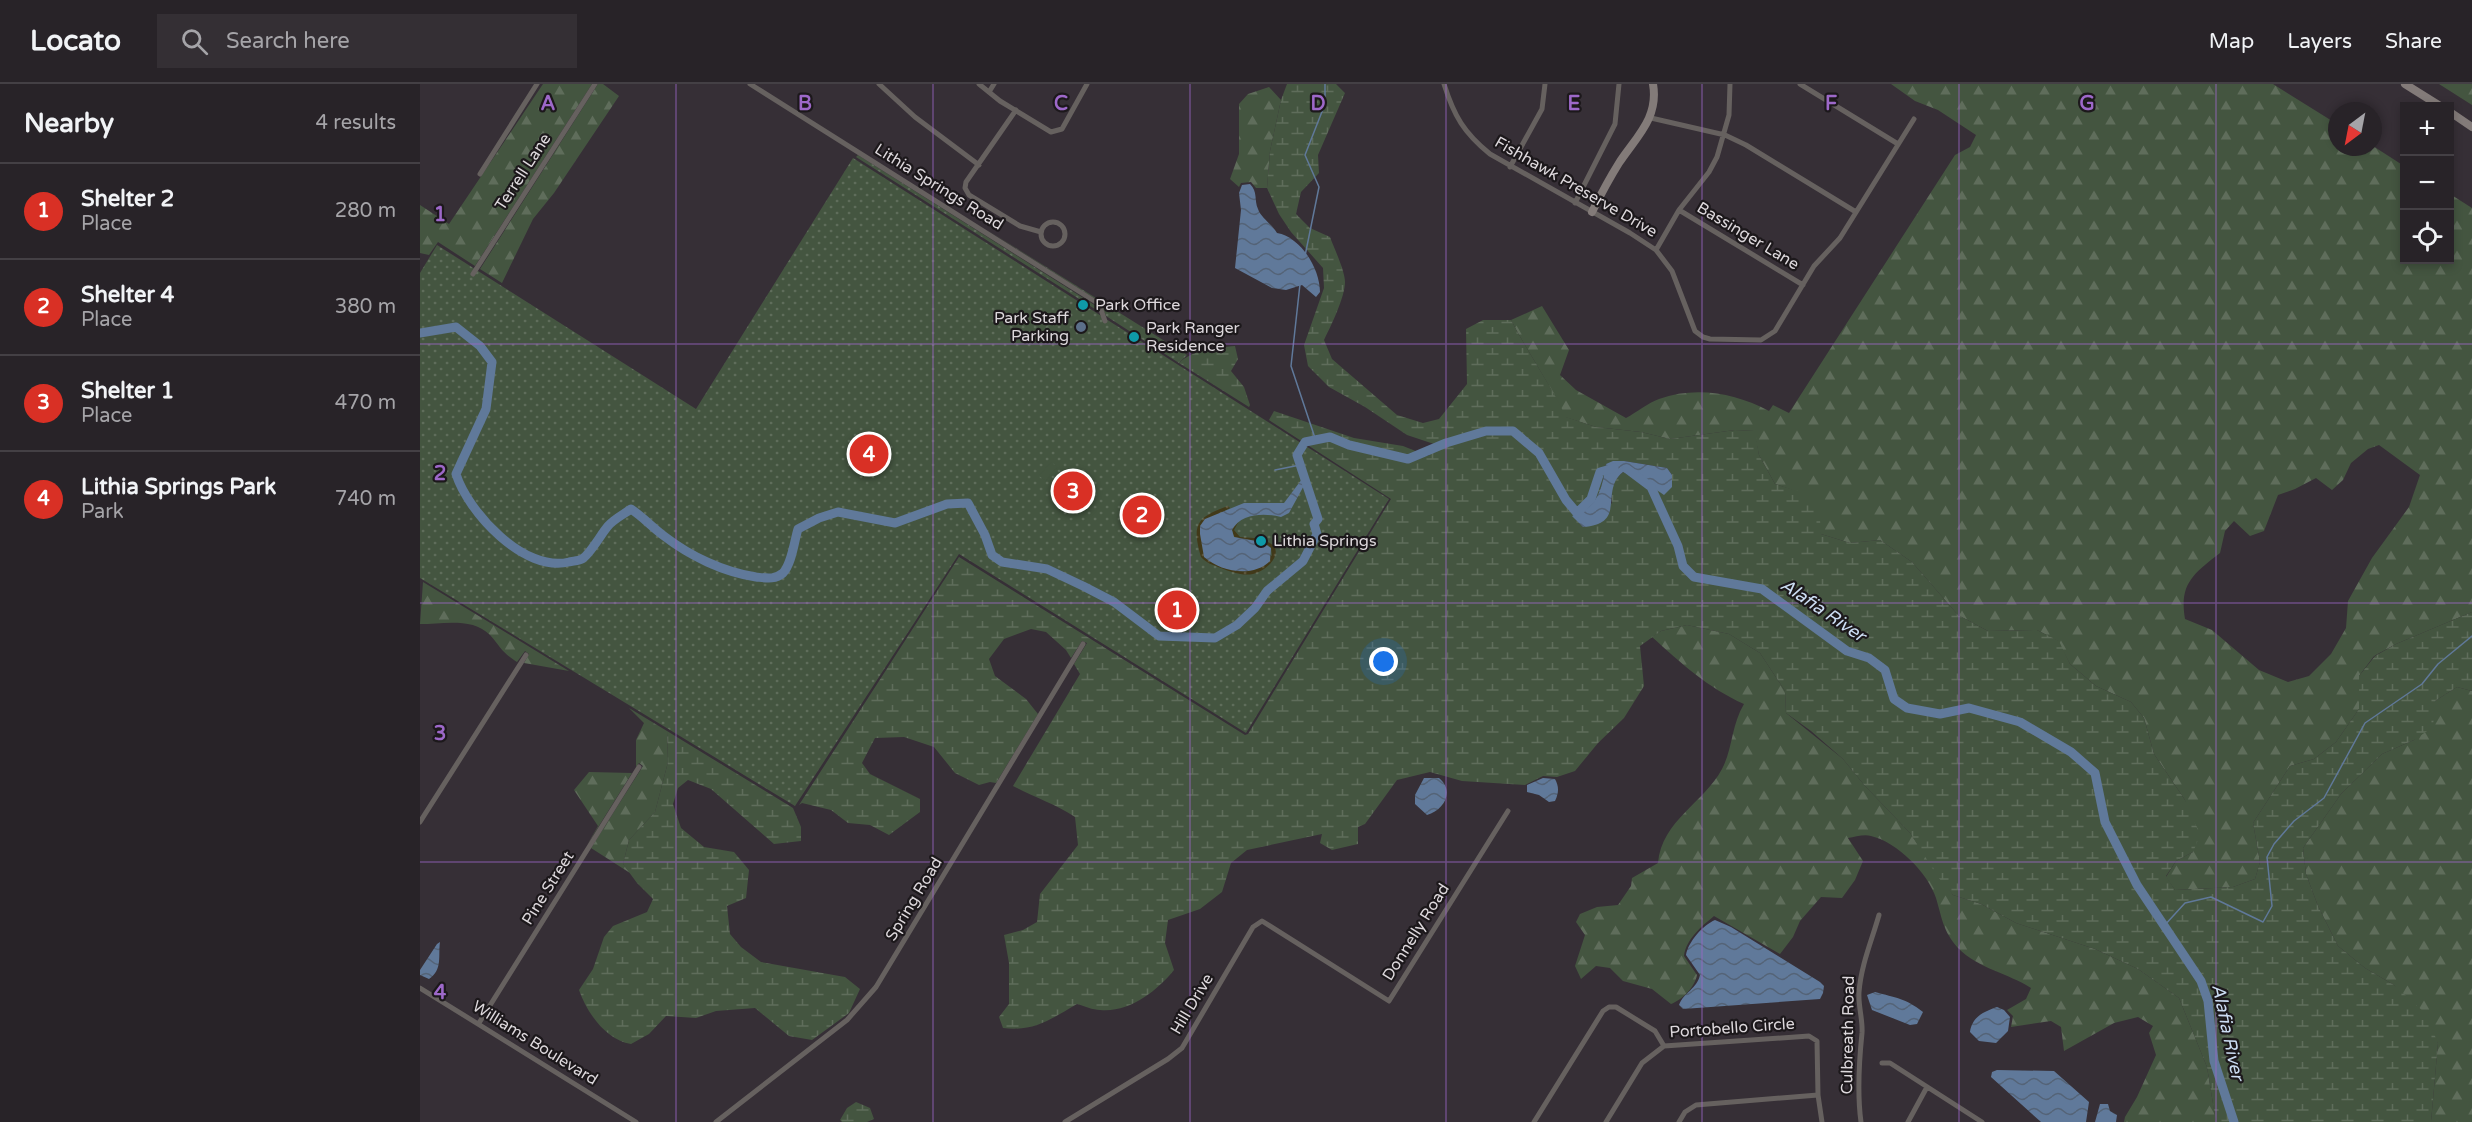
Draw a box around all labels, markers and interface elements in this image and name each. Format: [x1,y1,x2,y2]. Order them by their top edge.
search box [157,14,577,68]
text: Locato [30,24,121,58]
icon: search [178,25,211,58]
text: Search here [226,28,350,54]
text: Map [2209,29,2254,54]
text: Layers [2287,29,2352,54]
text: Share [2385,29,2442,54]
text: A [541,92,556,116]
text: B [798,92,812,116]
text: C [1054,92,1068,116]
text: D [1310,92,1326,116]
text: E [1568,92,1581,116]
text: F [1825,92,1837,116]
text: G [2079,92,2095,116]
north arrow [2328,102,2382,156]
map controls [2400,102,2454,264]
button: + [2400,102,2454,156]
text: Nearby [24,108,114,139]
text: 4 results [316,111,396,135]
street label: Terrell Lane [491,130,555,214]
street label: Fishhawk Preserve Drive [1491,132,1661,242]
street label: Lithia Springs Road [871,139,1007,235]
button: − [2400,156,2454,210]
text: Shelter 2 [81,186,174,212]
street label: Bassinger Lane [1693,198,1803,274]
text: 1 [37,199,50,223]
text: 280 m [335,199,396,223]
text: 1 [434,203,446,227]
button: locate [2400,210,2454,264]
text: Place [81,212,132,236]
text: Shelter 4 [81,282,174,308]
text: 2 [37,295,50,319]
text: 380 m [335,295,396,319]
place label: Park Office [1095,295,1180,315]
marker: Park Office [1076,298,1090,312]
text: Place [81,308,132,332]
place label: Park Staff Parking [994,308,1070,346]
place label: Park Ranger Residence [1146,318,1241,356]
marker: Park Staff Parking [1074,320,1088,334]
marker: Park Ranger Residence [1127,330,1141,344]
text: Shelter 1 [81,378,174,404]
text: 3 [37,391,50,415]
text: 470 m [335,391,396,415]
text: Place [81,404,132,428]
pin: 4 [850,432,888,476]
text: 2 [434,462,446,486]
pin: 3 [1054,468,1092,514]
text: Lithia Springs Park [81,474,276,500]
text: 4 [37,487,50,511]
text: 740 m [335,487,396,511]
pin: 2 [1122,492,1162,538]
text: Park [81,500,124,524]
place label: Lithia Springs [1273,531,1377,551]
marker: Lithia Springs [1254,534,1268,548]
water label: Alafia River [1776,574,1871,648]
pin: 1 [1158,588,1197,632]
your location [1369,647,1398,676]
text: 3 [434,722,446,746]
street label: Pine Street [517,847,579,929]
street label: Spring Road [881,853,947,945]
street label: Donnelly Road [1378,880,1454,984]
street label: Hill Drive [1166,970,1218,1038]
street label: Culbreath Road [1837,975,1859,1095]
text: 4 [434,981,447,1005]
water label: Alafia River [2207,982,2249,1084]
street label: Williams Boulevard [469,996,601,1090]
street label: Portobello Circle [1669,1014,1795,1042]

